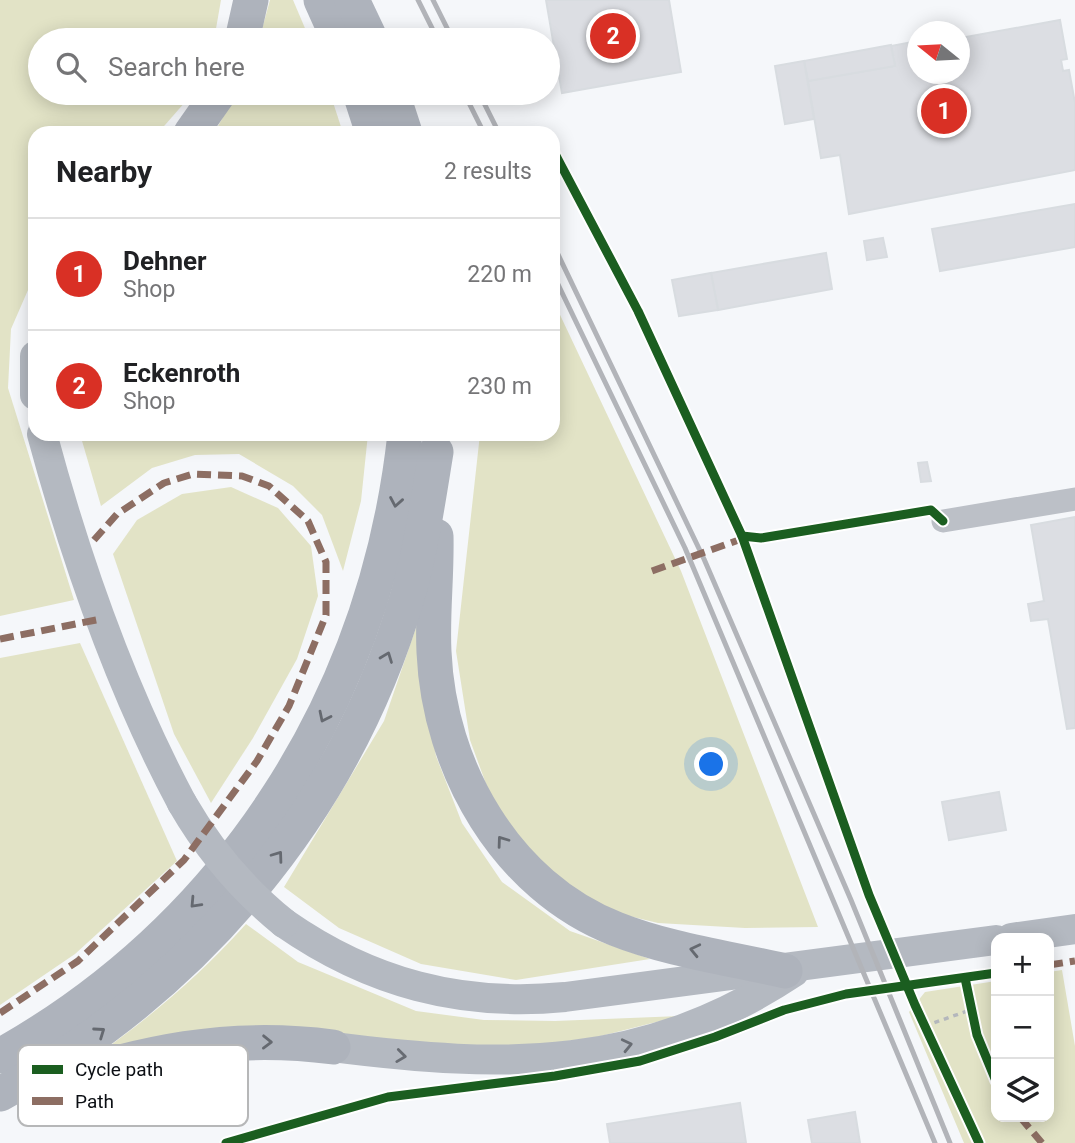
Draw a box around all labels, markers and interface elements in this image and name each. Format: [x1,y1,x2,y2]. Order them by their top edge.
pin: 2 [590,10,636,62]
north arrow [907,21,970,84]
search box [28,28,560,105]
icon: search [52,48,90,86]
text: Search here [108,52,245,82]
pin: 1 [921,85,967,137]
text: Nearby [56,154,152,189]
text: 2 results [444,158,532,185]
text: Dehner [123,246,207,276]
text: 1 [72,261,86,288]
text: 220 m [467,261,532,288]
text: Shop [123,276,175,303]
text: Eckenroth [123,358,240,388]
text: 2 [72,373,86,400]
text: 230 m [467,373,532,400]
text: Shop [123,388,175,415]
one-way arrow [389,496,404,508]
one-way arrow [378,651,392,663]
one-way arrow [319,710,333,722]
your location [694,747,728,781]
one-way arrow [498,836,510,849]
one-way arrow [270,851,282,863]
one-way arrow [191,895,204,908]
map controls [991,933,1054,1122]
button: + [991,933,1054,996]
one-way arrow [689,944,701,959]
button: − [991,996,1054,1059]
one-way arrow [92,1028,105,1040]
one-way arrow [263,1034,273,1050]
one-way arrow [621,1039,633,1053]
legend [18,1045,248,1126]
one-way arrow [395,1048,407,1063]
text: Cycle path [75,1058,163,1081]
button: layers [991,1059,1054,1122]
text: Path [75,1090,114,1113]

